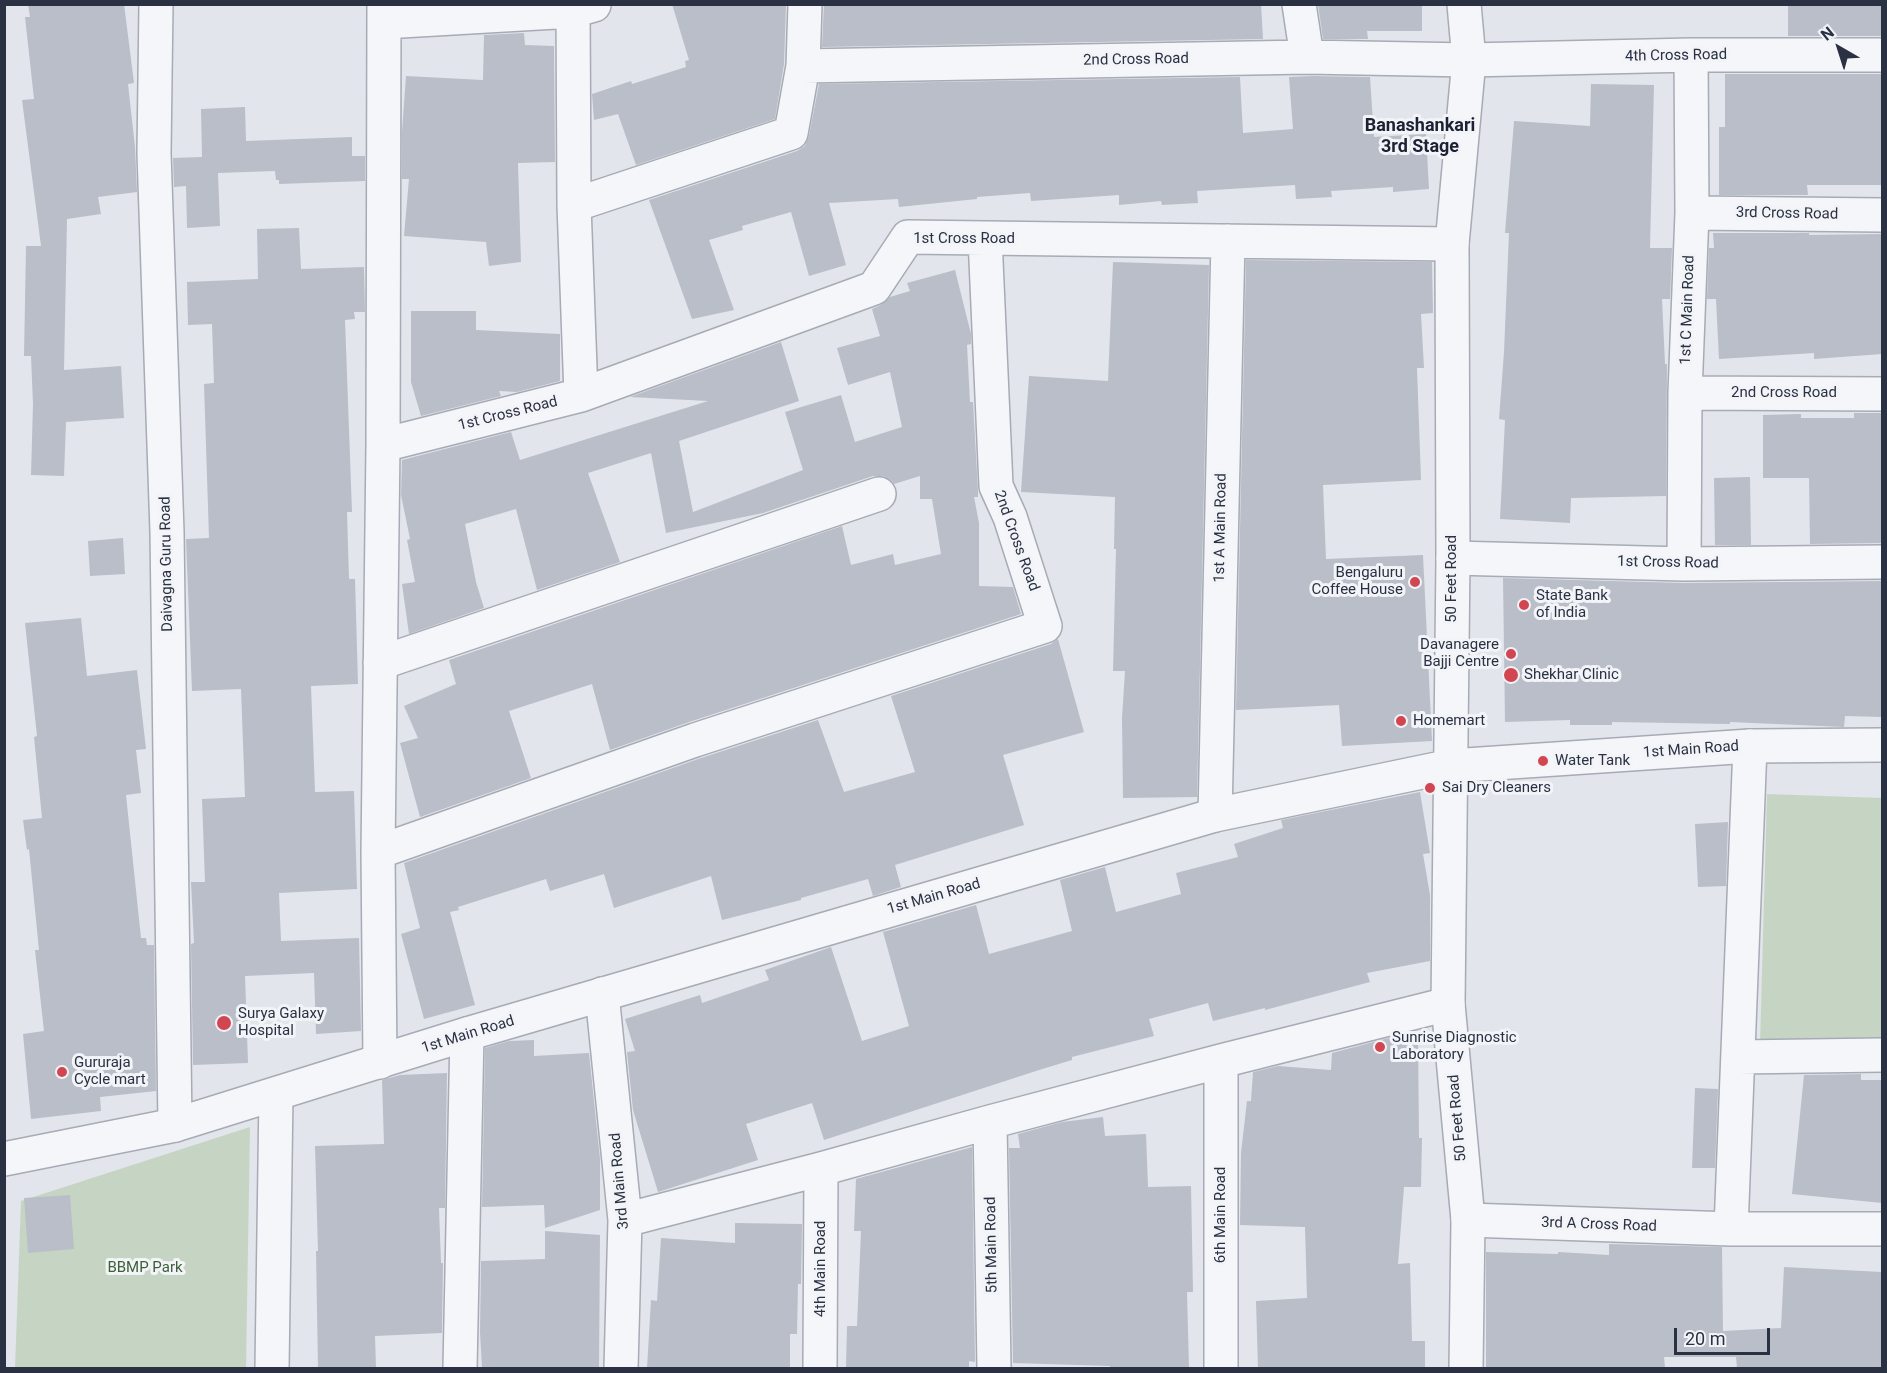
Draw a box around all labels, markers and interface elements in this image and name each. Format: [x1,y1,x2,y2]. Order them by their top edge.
north arrow [1809,18,1869,78]
text: N [1817,23,1838,45]
street label: 4th Cross Road [1625,46,1727,66]
street label: 2nd Cross Road [1083,50,1189,70]
district label: Banashankari 3rd Stage [1365,115,1475,158]
street label: 3rd Cross Road [1736,204,1838,224]
street label: 1st Cross Road [913,230,1015,248]
street label: 1st C Main Road [1677,255,1699,365]
street label: 2nd Cross Road [1731,384,1837,402]
street label: 1st Cross Road [456,393,560,435]
street label: 1st A Main Road [1211,473,1231,583]
street label: 2nd Cross Road [989,488,1043,594]
street label: Daivagna Guru Road [157,496,177,632]
street label: 50 Feet Road [1443,535,1461,623]
street label: 1st Cross Road [1617,553,1719,573]
place label: Bengaluru Coffee House [1312,564,1403,599]
marker: Bengaluru Coffee House [1408,575,1422,589]
place label: State Bank of India [1536,587,1608,622]
marker: State Bank of India [1517,598,1531,612]
place label: Davanagere Bajji Centre [1420,636,1499,671]
marker: Davanagere Bajji Centre [1504,647,1518,661]
marker: Shekhar Clinic [1502,666,1520,684]
place label: Shekhar Clinic [1524,666,1619,684]
place label: Homemart [1413,712,1485,730]
marker: Homemart [1394,714,1408,728]
street label: 1st Main Road [1642,738,1740,762]
place label: Water Tank [1555,752,1630,770]
marker: Water Tank [1536,754,1550,768]
place label: Sai Dry Cleaners [1442,779,1551,797]
marker: Sai Dry Cleaners [1423,781,1437,795]
street label: 1st Main Road [885,875,983,919]
place label: Surya Galaxy Hospital [238,1005,324,1040]
street label: 1st Main Road [419,1012,517,1058]
marker: Surya Galaxy Hospital [215,1014,233,1032]
place label: Sunrise Diagnostic Laboratory [1392,1029,1517,1064]
marker: Sunrise Diagnostic Laboratory [1373,1040,1387,1054]
place label: Gururaja Cycle mart [74,1054,146,1089]
marker: Gururaja Cycle mart [55,1065,69,1079]
street label: 50 Feet Road [1445,1074,1471,1162]
street label: 3rd Main Road [607,1132,633,1230]
street label: 6th Main Road [1212,1167,1230,1263]
street label: 5th Main Road [982,1197,1002,1293]
street label: 3rd A Cross Road [1541,1214,1657,1236]
street label: 4th Main Road [812,1221,830,1317]
park label: BBMP Park [107,1259,183,1277]
scale bar [1677,1316,1773,1354]
text: 20 m [1685,1328,1725,1349]

